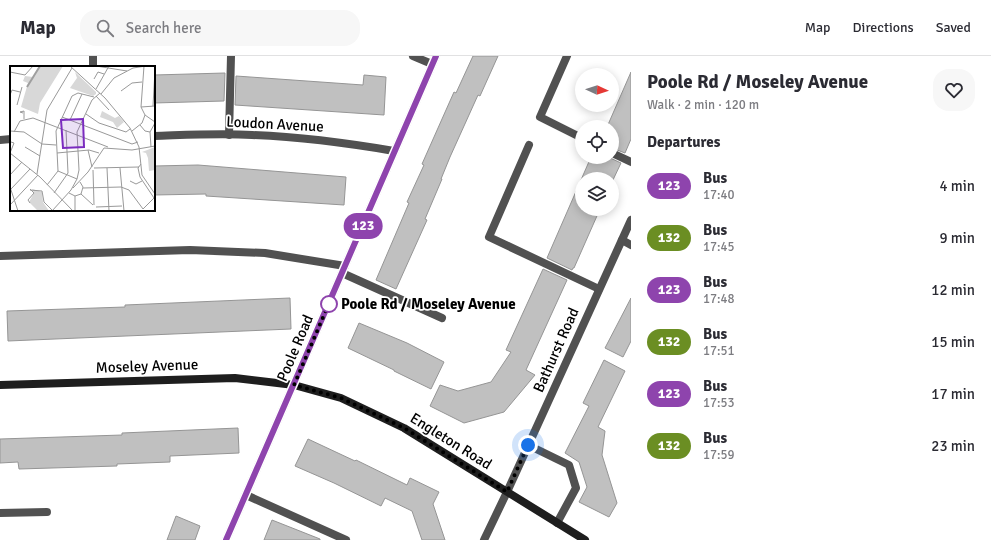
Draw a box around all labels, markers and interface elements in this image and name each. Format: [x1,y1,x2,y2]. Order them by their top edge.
search box [80,10,360,46]
text: Map [20,16,56,40]
icon: search [94,17,116,39]
text: Search here [126,19,201,37]
text: Map [805,19,831,36]
text: Directions [853,19,914,36]
text: Saved [936,19,971,36]
inset map [10,66,155,211]
north arrow [575,68,619,112]
map controls [575,68,619,216]
button: heart [933,69,975,111]
text: Poole Rd / Moseley Avenue [647,70,868,94]
text: Walk · 2 min · 120 m [647,97,759,113]
street label: Loudon Avenue [226,112,324,136]
button: locate [575,120,619,164]
text: Departures [647,133,720,151]
text: Bus [703,169,727,187]
button: layers [575,172,619,216]
text: 123 [658,177,680,194]
text: 4 min [939,177,975,195]
text: 17:40 [703,187,735,203]
line badge: 123 [340,213,386,239]
text: 123 [352,217,374,234]
text: Bus [703,221,727,239]
text: 132 [658,229,680,246]
text: 9 min [939,229,975,247]
text: 17:45 [703,239,735,255]
text: Bus [703,273,727,291]
text: 123 [658,281,680,298]
text: 12 min [931,281,975,299]
text: 17:48 [703,291,735,307]
marker: Poole Rd / Moseley Avenue [320,295,338,313]
place label: Poole Rd / Moseley Avenue [341,295,516,313]
street label: Bathurst Road [529,305,583,395]
street label: Poole Road [273,312,317,384]
text: Bus [703,325,727,343]
text: 132 [658,333,680,350]
text: 15 min [931,333,975,351]
text: 17:51 [703,343,735,359]
street label: Moseley Avenue [95,355,199,377]
text: Bus [703,377,727,395]
text: 123 [658,385,680,402]
text: 17 min [931,385,975,403]
text: 17:53 [703,395,735,411]
street label: Engleton Road [407,409,495,473]
text: Bus [703,429,727,447]
your location [518,435,538,455]
text: 132 [658,437,680,454]
text: 23 min [931,437,975,455]
text: 17:59 [703,447,735,463]

